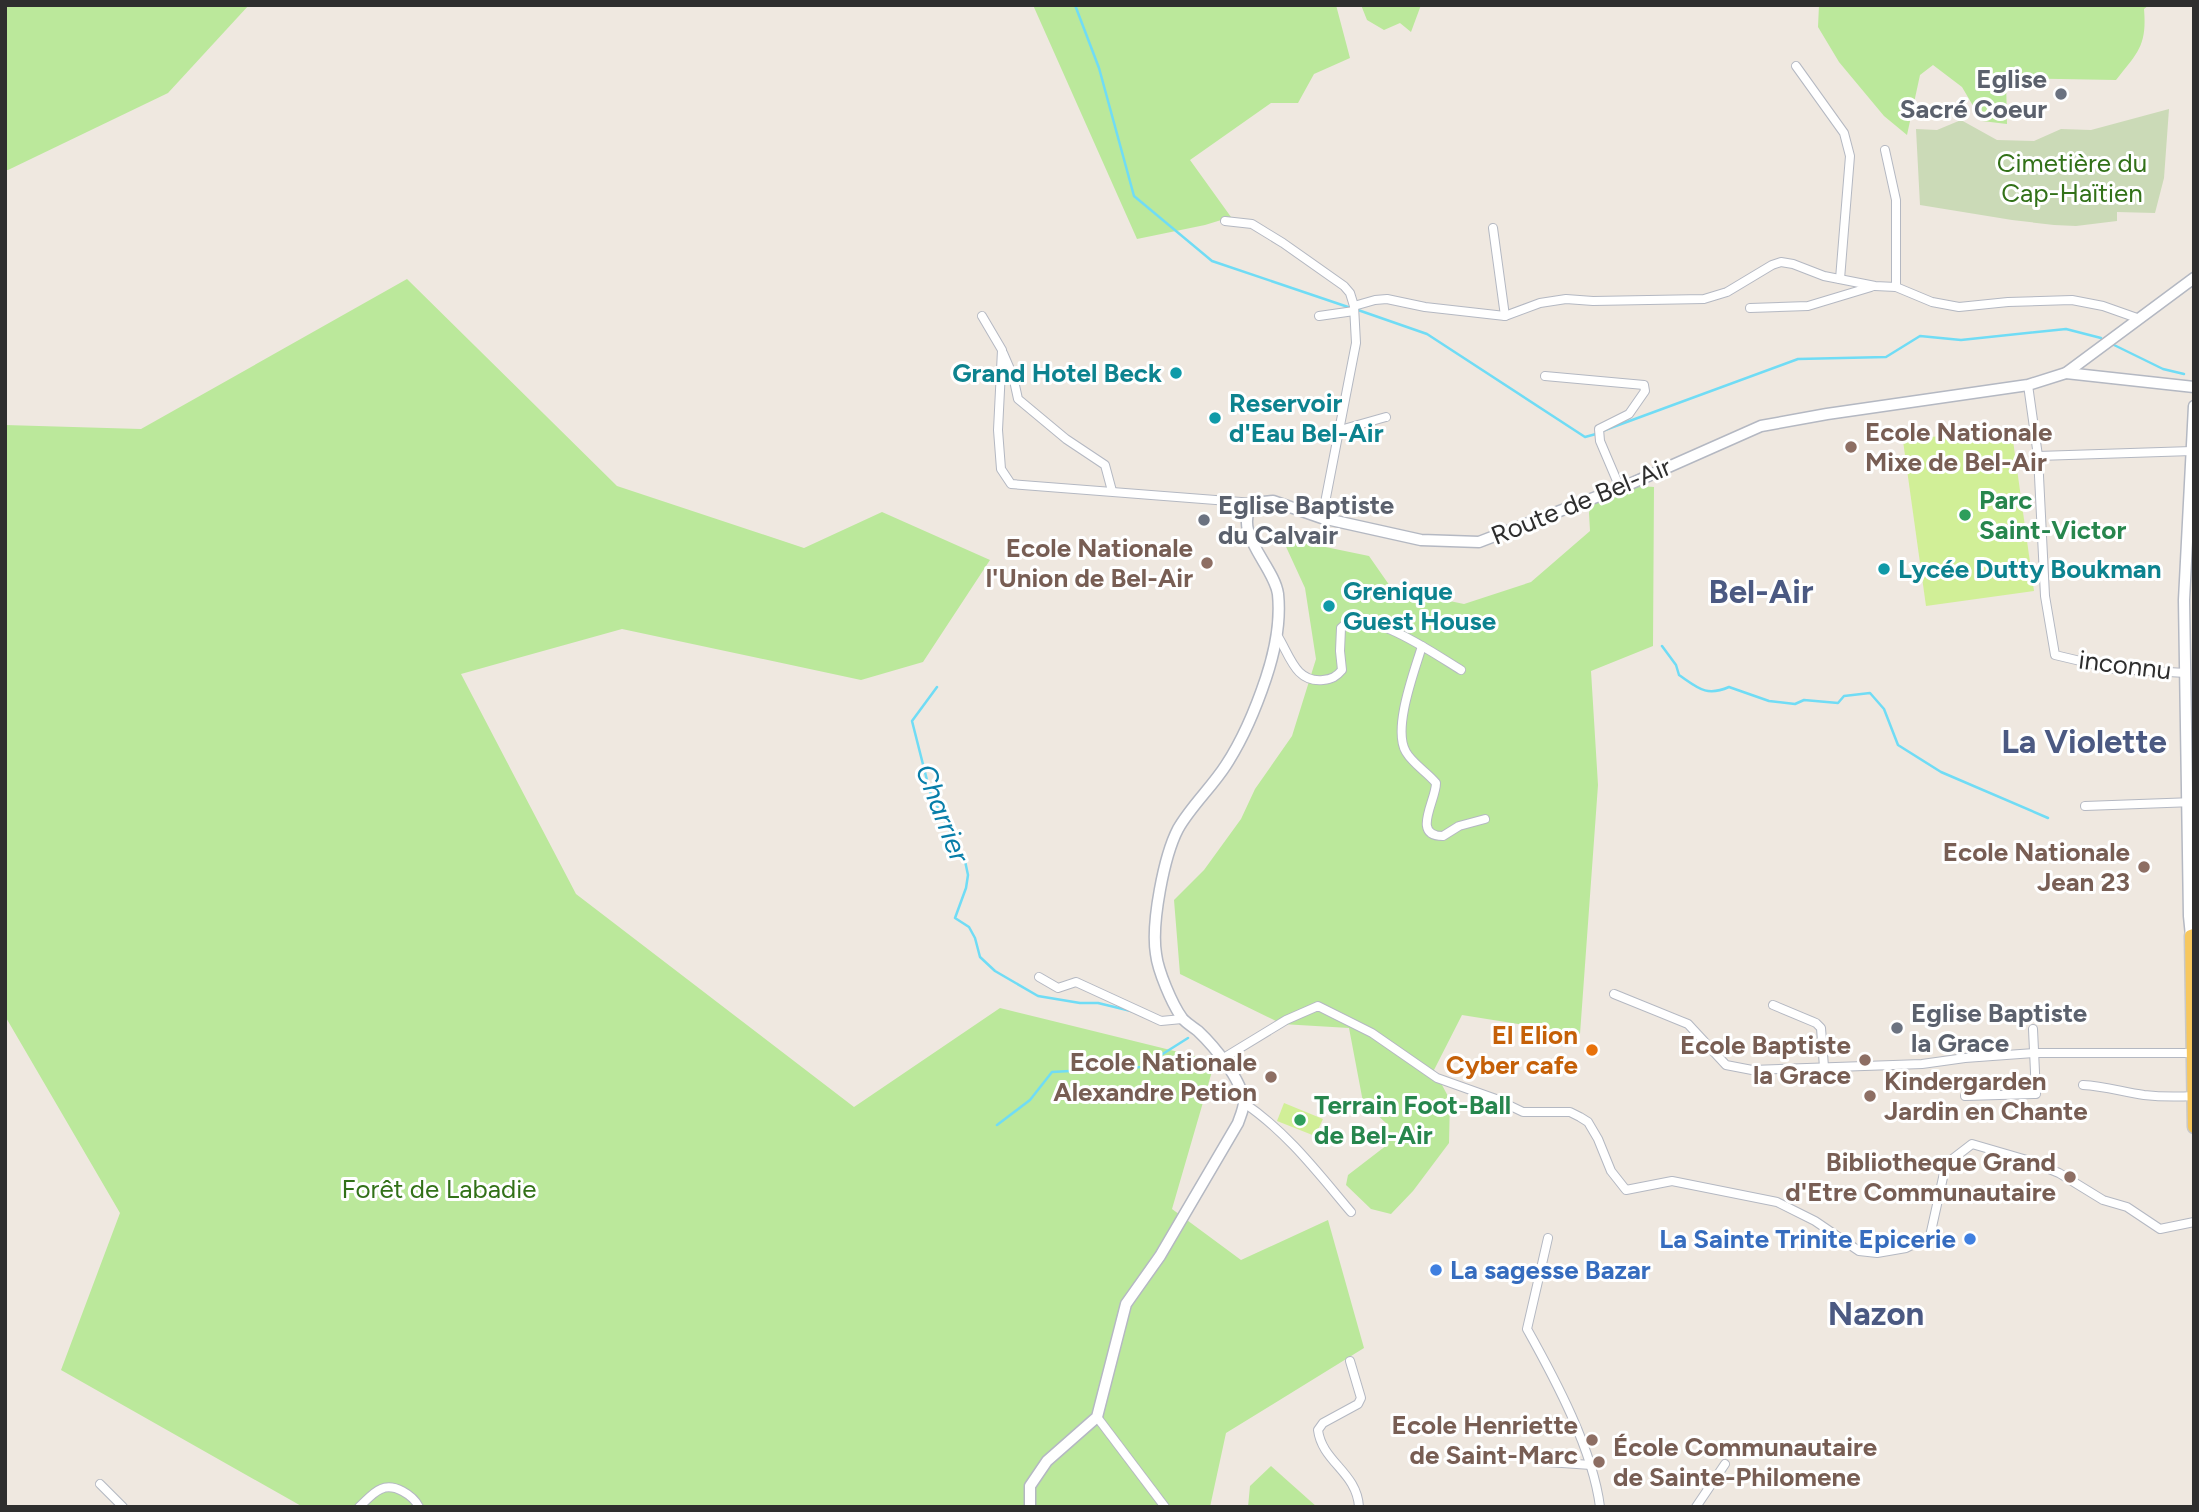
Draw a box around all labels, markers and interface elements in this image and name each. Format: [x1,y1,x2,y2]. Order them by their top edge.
place label: Eglise Sacré Coeur [1900,63,2047,125]
marker: Eglise Sacré Coeur [2053,86,2069,102]
park label: Cimetière du Cap-Haïtien [1997,147,2147,209]
place label: Grand Hotel Beck [952,357,1162,389]
marker: Grand Hotel Beck [1168,365,1184,381]
place label: Reservoir d'Eau Bel-Air [1229,387,1384,449]
marker: Reservoir d'Eau Bel-Air [1207,410,1223,426]
place label: Ecole Nationale Mixe de Bel-Air [1865,416,2052,478]
marker: Ecole Nationale Mixe de Bel-Air [1843,439,1859,455]
street label: Route de Bel-Air [1486,450,1676,552]
place label: Parc Saint-Victor [1979,484,2126,546]
place label: Eglise Baptiste du Calvair [1218,489,1394,551]
marker: Parc Saint-Victor [1957,507,1973,523]
marker: Eglise Baptiste du Calvair [1196,512,1212,528]
place label: Ecole Nationale l'Union de Bel-Air [986,532,1193,594]
place label: Lycée Dutty Boukman [1898,553,2161,585]
marker: Ecole Nationale l'Union de Bel-Air [1199,555,1215,571]
marker: Lycée Dutty Boukman [1876,561,1892,577]
district label: Bel-Air [1709,572,1814,611]
place label: Grenique Guest House [1343,575,1496,637]
marker: Grenique Guest House [1321,598,1337,614]
street label: inconnu [2077,643,2173,687]
district label: La Violette [2001,722,2167,761]
water label: Charrier [909,759,978,868]
place label: Ecole Nationale Jean 23 [1943,836,2130,898]
marker: Ecole Nationale Jean 23 [2136,859,2152,875]
place label: Eglise Baptiste la Grace [1911,997,2087,1059]
place label: El Elion Cyber cafe [1446,1019,1578,1081]
marker: Eglise Baptiste la Grace [1889,1020,1905,1036]
place label: Ecole Baptiste la Grace [1680,1029,1851,1091]
marker: El Elion Cyber cafe [1584,1042,1600,1058]
place label: Ecole Nationale Alexandre Petion [1053,1046,1257,1108]
marker: Ecole Baptiste la Grace [1857,1052,1873,1068]
place label: Kindergarden Jardin en Chante [1884,1065,2088,1127]
marker: Ecole Nationale Alexandre Petion [1263,1069,1279,1085]
marker: Kindergarden Jardin en Chante [1862,1088,1878,1104]
place label: Terrain Foot-Ball de Bel-Air [1314,1089,1511,1151]
marker: Terrain Foot-Ball de Bel-Air [1292,1112,1308,1128]
place label: Bibliotheque Grand d'Etre Communautaire [1785,1146,2056,1208]
marker: Bibliotheque Grand d'Etre Communautaire [2062,1169,2078,1185]
park label: Forêt de Labadie [342,1173,536,1205]
place label: La Sainte Trinite Epicerie [1659,1223,1956,1255]
marker: La Sainte Trinite Epicerie [1962,1231,1978,1247]
place label: La sagesse Bazar [1450,1254,1651,1286]
marker: La sagesse Bazar [1428,1262,1444,1278]
district label: Nazon [1828,1294,1924,1333]
place label: Ecole Henriette de Saint-Marc [1392,1409,1578,1471]
place label: École Communautaire de Sainte-Philomene [1613,1431,1877,1493]
marker: Ecole Henriette de Saint-Marc [1584,1432,1600,1448]
marker: École Communautaire de Sainte-Philomene [1591,1454,1607,1470]

